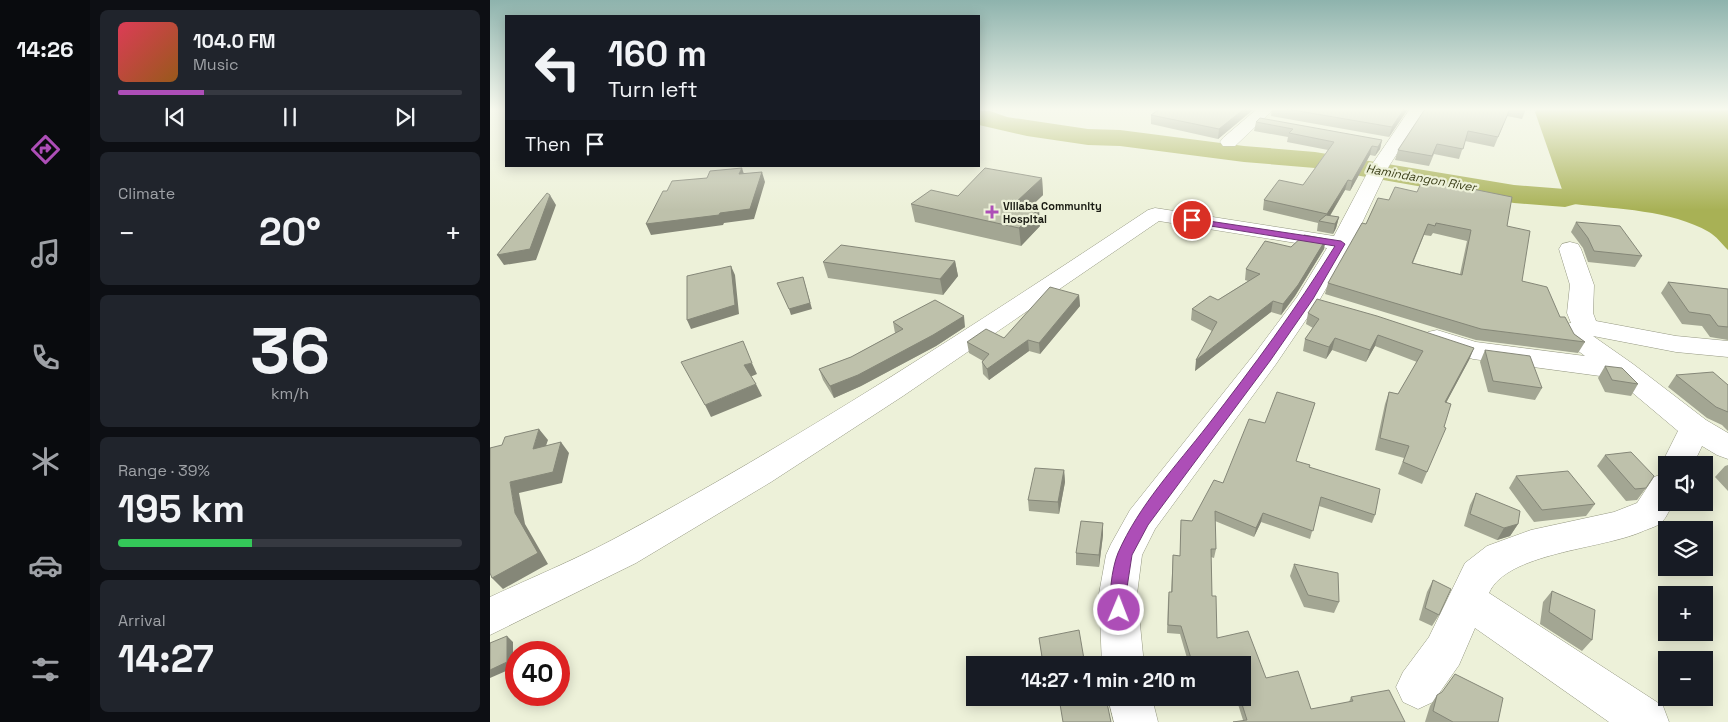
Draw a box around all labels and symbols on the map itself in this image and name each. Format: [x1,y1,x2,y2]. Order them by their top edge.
water label: Hamindangon River [1365,160,1479,196]
place label: Villaba Community Hospital [1003,199,1102,226]
pin [1171,199,1213,241]
marker: Villaba Community Hospital [985,205,999,219]
position arrow [1092,583,1144,635]
speed limit sign: 40 [505,641,570,706]

